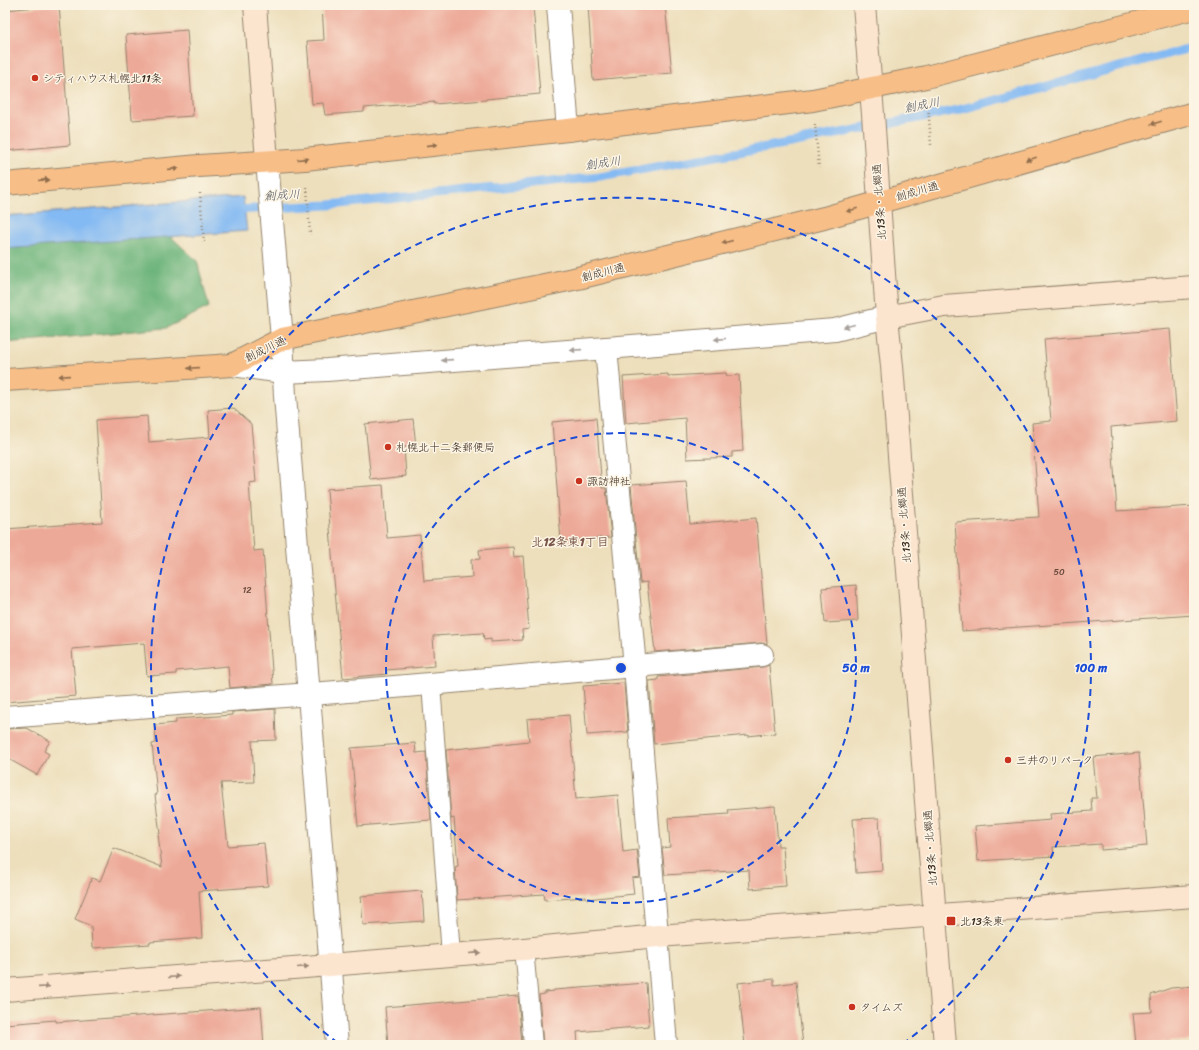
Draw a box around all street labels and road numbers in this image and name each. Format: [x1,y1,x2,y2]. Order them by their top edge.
street label: 北13条・北郷通 [867,163,892,241]
street label: 創成川通 [893,176,941,207]
street label: 創成川通 [579,258,627,287]
street label: 創成川通 [241,331,289,368]
street label: 北13条・北郷通 [892,486,917,564]
street label: 北13条・北郷通 [918,809,943,887]

